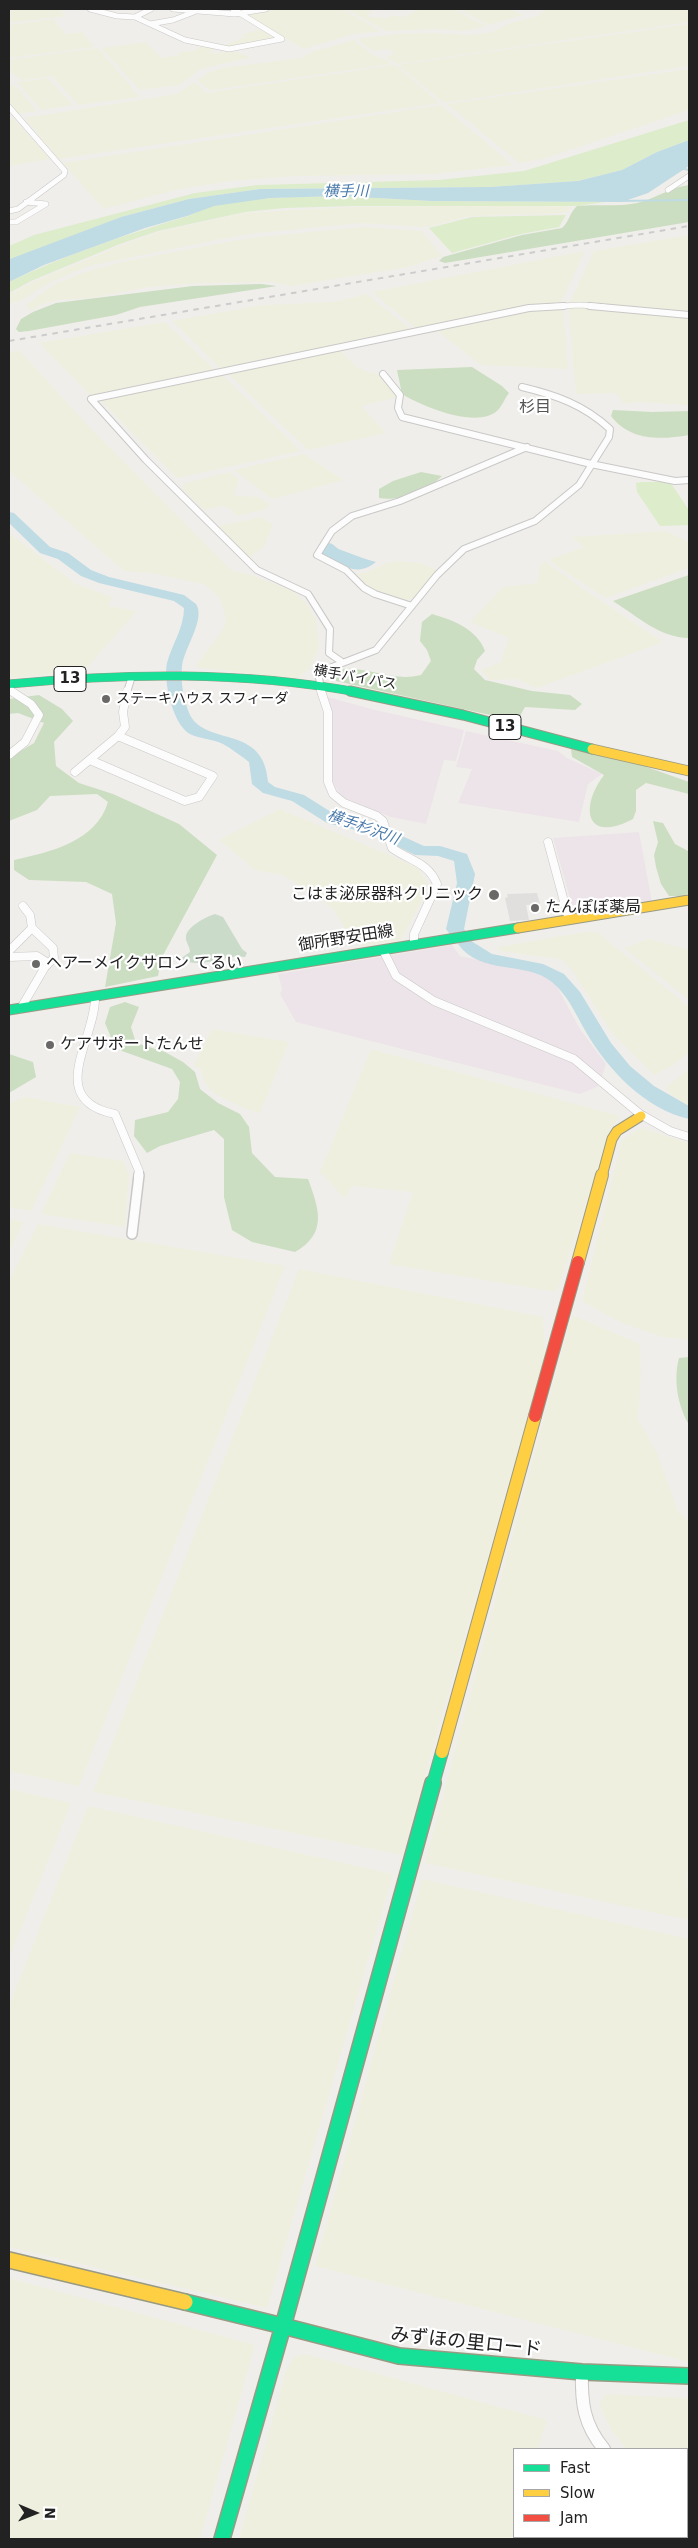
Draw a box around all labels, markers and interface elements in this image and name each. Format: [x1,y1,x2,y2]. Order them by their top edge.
water label: 横手川 [324,183,368,201]
district label: 杉目 [519,398,551,418]
street label: 横手バイパス [312,662,398,694]
road number: 13 [54,666,86,692]
place label: ステーキハウス スフィーダ [116,691,288,707]
marker: ステーキハウス スフィーダ [100,693,112,705]
road number: 13 [489,714,521,740]
water label: 横手杉沢川 [325,807,401,849]
place label: こはま泌尿器科クリニック [291,885,483,905]
marker: こはま泌尿器科クリニック [487,888,501,902]
place label: たんぽぽ薬局 [545,898,641,918]
marker: たんぽぽ薬局 [529,902,541,914]
street label: 御所野安田線 [297,922,395,956]
place label: ヘアーメイクサロン てるい [46,954,242,974]
marker: ヘアーメイクサロン てるい [30,958,42,970]
place label: ケアサポートたんせ [60,1035,204,1055]
marker: ケアサポートたんせ [44,1039,56,1051]
street label: みずほの里ロード [389,2324,543,2362]
legend [513,2448,688,2538]
text: Fast [560,2459,590,2477]
text: Slow [560,2484,595,2502]
north arrow [10,2488,60,2538]
text: N [42,2507,58,2519]
text: Jam [560,2509,588,2527]

